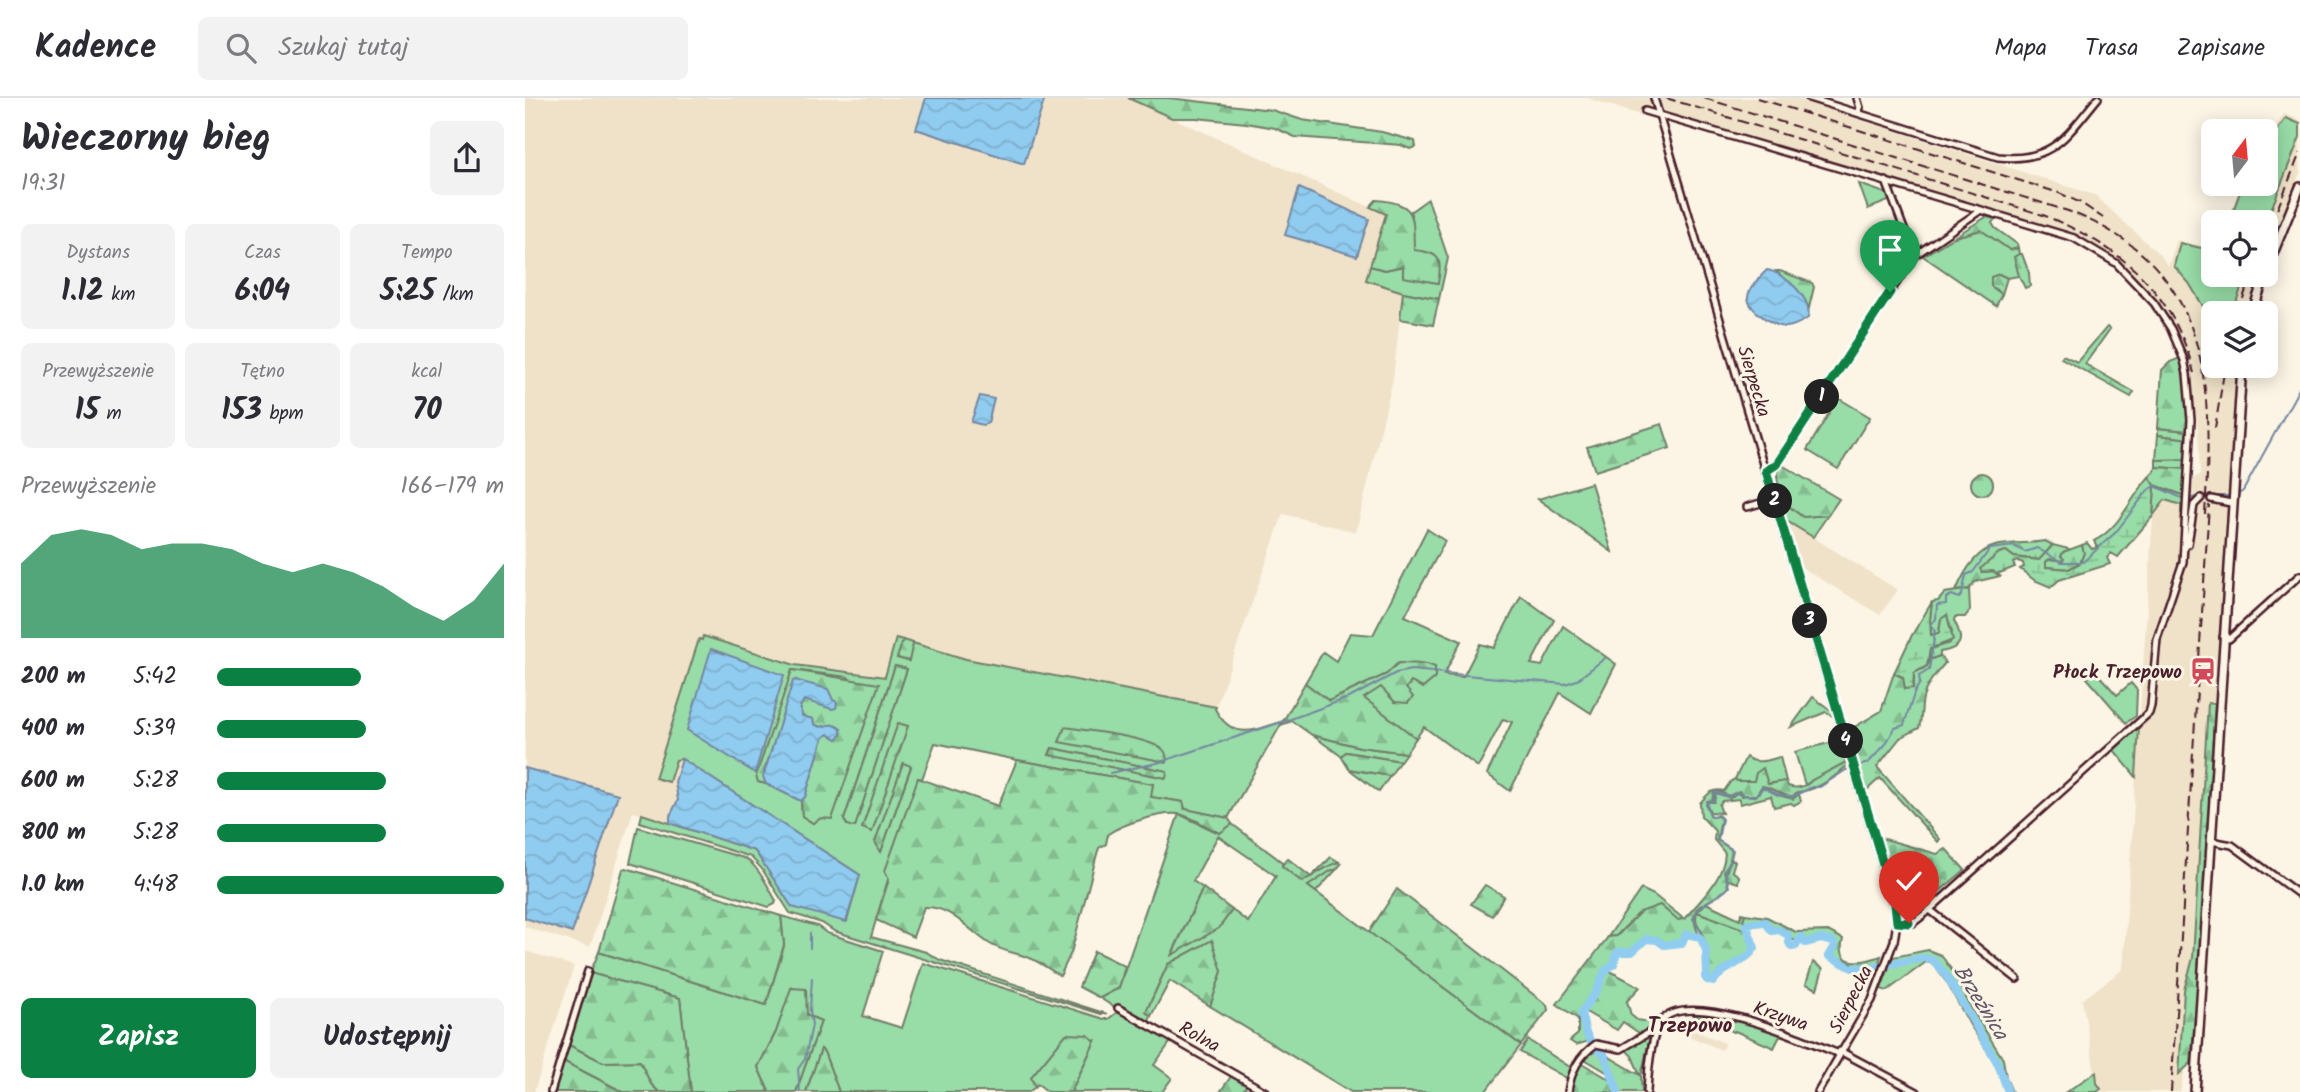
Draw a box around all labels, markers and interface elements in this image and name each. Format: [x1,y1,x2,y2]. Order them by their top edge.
search box [198,17,688,80]
text: Kadence [35,22,156,75]
text: Szukaj tutaj [278,27,409,69]
icon: search [222,29,260,67]
text: Mapa [1994,29,2047,68]
text: Trasa [2085,29,2139,68]
text: Zapisane [2177,29,2265,68]
text: Wieczorny bieg [21,110,271,170]
north arrow [2201,119,2279,196]
map controls [2201,119,2278,378]
button: share [430,121,504,195]
text: 19:31 [21,166,65,202]
button: locate [2201,210,2278,287]
pin [1860,220,1920,292]
icon: arrive [1871,231,1909,269]
text: Dystans [66,238,130,268]
text: Czas [244,238,281,268]
text: Tempo [401,238,453,268]
text: 1.12 [61,268,104,316]
text: 6:04 [235,268,290,316]
text: 5:25 [380,268,435,316]
text: km [104,280,135,310]
text: /km [435,280,474,310]
button: layers [2201,301,2278,378]
street label: Sierpecka [1728,342,1778,421]
text: Przewyższenie [42,357,154,387]
text: Tętno [240,357,285,387]
text: kcal [411,357,442,387]
pin: 1 [1805,380,1839,414]
text: 1 [1819,381,1824,411]
text: 15 [75,387,99,435]
text: 153 [221,387,262,435]
text: 70 [412,387,442,435]
text: m [99,399,122,429]
text: bpm [262,399,304,429]
text: Przewyższenie [21,469,156,505]
text: 166–179 m [401,469,504,505]
pin: 2 [1757,484,1793,518]
text: 2 [1769,485,1780,515]
pin: 3 [1793,603,1827,638]
text: 3 [1804,605,1815,635]
station icon: Płock Trzepowo [2188,656,2218,686]
place label: Płock Trzepowo [2053,658,2182,688]
text: 200 m [21,659,86,695]
text: 5:42 [133,659,177,695]
text: 400 m [21,711,85,747]
text: 5:39 [133,711,175,747]
pin: 4 [1829,724,1863,758]
text: 4 [1840,725,1851,755]
text: 600 m [21,763,85,799]
text: 5:28 [133,763,178,799]
text: 800 m [21,815,86,851]
text: 5:28 [133,815,178,851]
pin [1879,851,1939,923]
icon: check [1890,862,1928,900]
text: 1.0 km [21,867,84,903]
text: 4:48 [133,867,178,903]
water label: Brzeźnica [1944,959,2016,1048]
street label: Sierpecka [1822,960,1882,1039]
street label: Krzywa [1749,994,1812,1040]
button: Zapisz [21,998,256,1078]
button: Udostępnij [270,998,504,1078]
district label: Trzepowo [1648,1010,1733,1043]
street label: Rolna [1173,1014,1225,1061]

